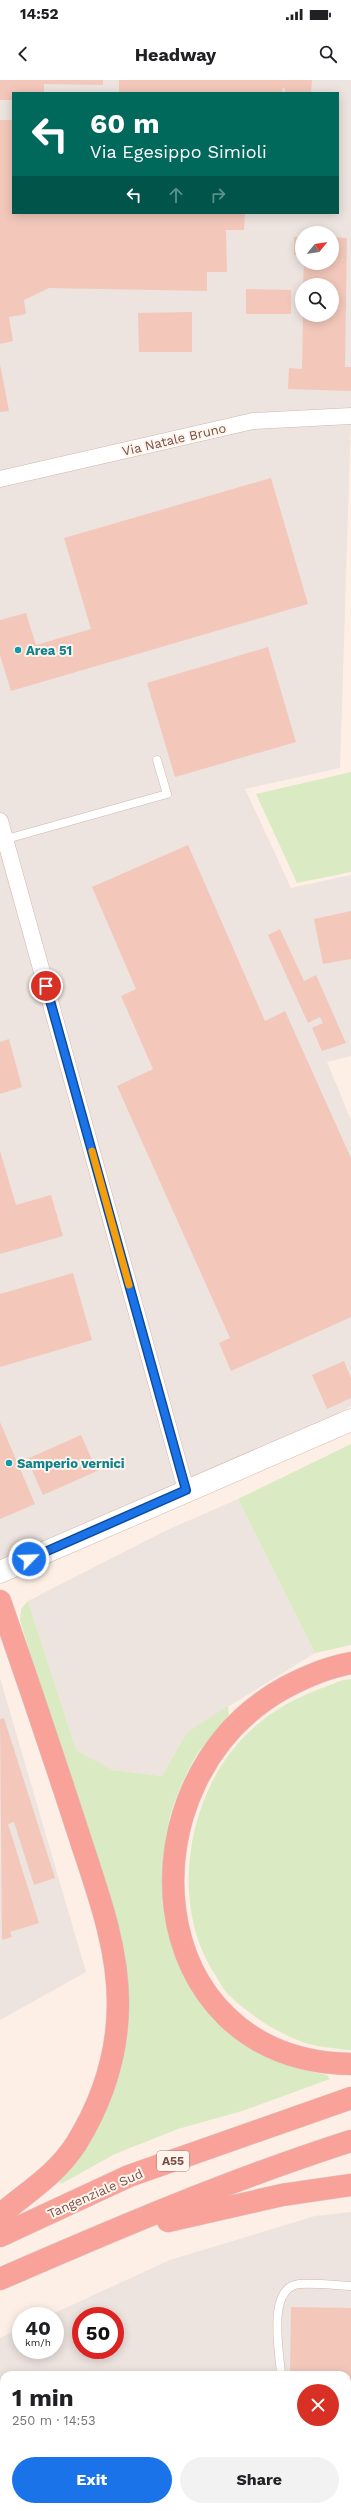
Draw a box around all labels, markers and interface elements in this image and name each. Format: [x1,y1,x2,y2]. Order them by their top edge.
text: 14:52 [20,5,58,23]
icon: back [12,43,34,65]
icon: search [317,43,339,65]
text: Headway [135,44,216,65]
text: 60 m [90,107,160,140]
icon: left [24,108,76,160]
text: Via Egesippo Simioli [90,141,267,162]
icon: left [123,184,145,206]
icon: ahead [165,184,187,206]
icon: right [207,184,229,206]
north arrow [295,226,339,270]
map controls [295,226,339,322]
button: search [295,278,339,322]
street label: Via Natale Bruno [121,420,228,459]
place label: Area 51 [26,643,72,658]
marker: Area 51 [13,645,23,655]
pin [29,969,63,1003]
icon: arrive [35,975,57,997]
place label: Samperio vernici [17,1456,125,1471]
marker: Samperio vernici [4,1458,14,1468]
position arrow [8.0,1538,50.0,1580]
road number: A55 [157,2151,189,2171]
street label: Tangenziale Sud [45,2166,145,2221]
speed limit sign: 50 [72,2307,124,2359]
text: 40 [25,2316,51,2340]
text: km/h [25,2337,51,2348]
text: 1 min [12,2384,74,2412]
button: close [297,2384,339,2426]
text: 250 m · 14:53 [12,2413,96,2428]
button: Exit [12,2457,172,2503]
button: Share [180,2457,339,2503]

